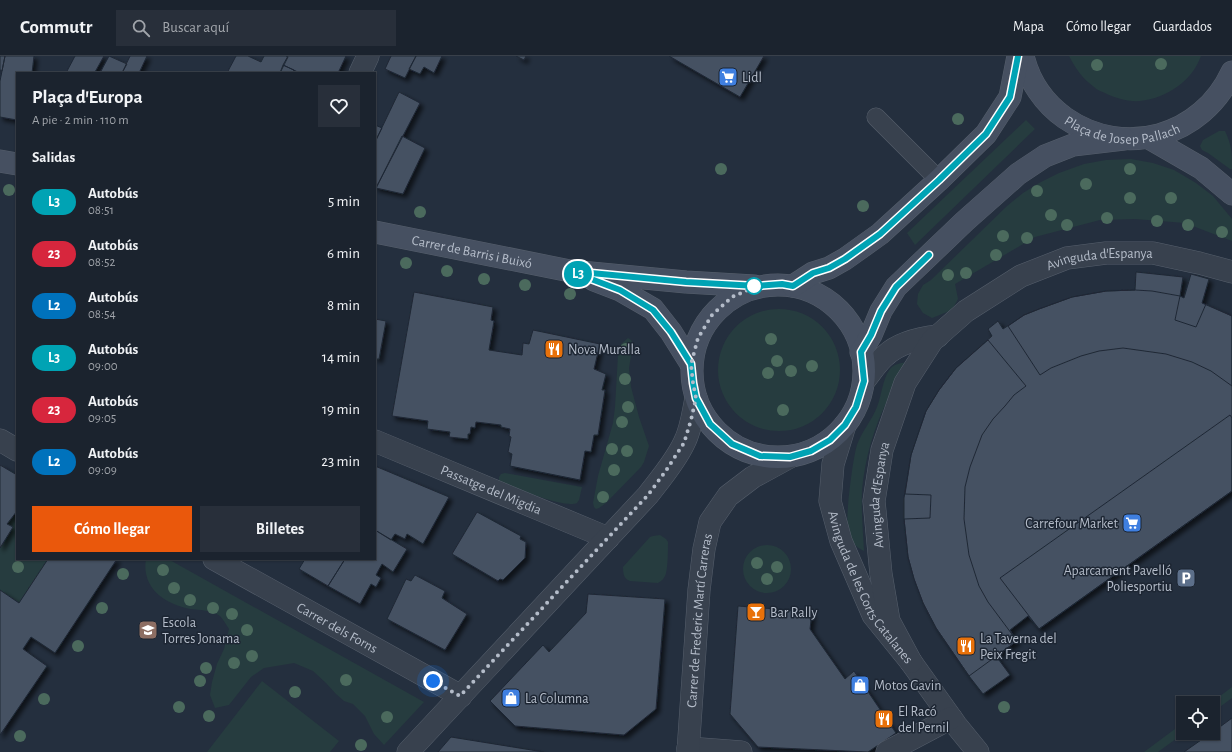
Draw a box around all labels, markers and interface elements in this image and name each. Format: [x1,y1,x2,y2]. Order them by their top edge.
search box [116,10,396,46]
icon: search [130,17,152,39]
text: Commutr [20,18,92,37]
text: Buscar aquí [162,20,229,35]
text: Mapa [1013,20,1044,34]
text: Cómo llegar [1066,20,1131,34]
text: Guardados [1153,20,1212,34]
supermarket icon: Lidl [717,66,739,88]
place label: Lidl [742,71,762,85]
button: heart [318,85,360,127]
text: Plaça d'Europa [32,88,143,107]
text: A pie · 2 min · 110 m [32,114,129,127]
street label: Plaça de Josep Pallach [1062,114,1182,147]
text: Salidas [32,150,75,165]
text: Autobús [88,186,138,201]
text: 5 min [328,194,360,209]
text: L3 [48,195,60,209]
text: 08:51 [88,204,114,217]
street label: Carrer de Barris i Buixó [411,234,533,271]
text: Autobús [88,238,138,253]
text: 6 min [327,246,360,261]
text: 23 [48,247,60,261]
street label: Avinguda d'Espanya [1044,247,1153,273]
text: 08:52 [88,256,115,269]
line badge: L3 [560,261,596,287]
text: L3 [572,267,584,281]
unlabelled marker [745,277,763,295]
text: Autobús [88,290,138,305]
text: 8 min [327,298,360,313]
text: L2 [48,299,60,313]
text: 08:54 [88,308,116,321]
restaurant icon: Nova Muralla [543,338,565,360]
text: Autobús [88,342,138,357]
place label: Nova Muralla [568,343,641,357]
text: 14 min [322,350,360,365]
text: L3 [48,351,60,365]
text: 09:00 [88,360,118,373]
text: Autobús [88,394,138,409]
text: 19 min [322,402,360,417]
text: 23 [48,403,60,417]
text: 09:05 [88,412,116,425]
street label: Avinguda d'Espanya [868,439,893,549]
text: Autobús [88,446,138,461]
text: 23 min [321,454,360,469]
text: L2 [48,455,60,469]
street label: Passatge del Migdia [438,463,544,518]
text: 09:09 [88,464,117,477]
button: Cómo llegar [32,506,192,552]
button: Billetes [200,506,360,552]
street label: Avinguda de les Corts Catalanes [825,509,915,666]
supermarket icon: Carrefour Market [1121,512,1143,534]
place label: Carrefour Market [1025,517,1119,531]
street label: Carrer de Frederic Martí Carreras [685,532,715,708]
place label: Aparcament Pavelló Poliesportiu [1064,564,1172,594]
parking icon: Aparcament Pavelló Poliesportiu [1175,567,1197,589]
street label: Carrer dels Forns [294,600,380,656]
bar icon: Bar Rally [745,601,767,623]
place label: Bar Rally [770,606,818,620]
place label: Escola Torres Jonama [162,616,240,646]
school or university icon: Escola Torres Jonama [137,619,159,641]
place label: La Taverna del Peix Fregit [980,632,1057,662]
restaurant icon: La Taverna del Peix Fregit [955,635,977,657]
your location [423,671,443,691]
shop icon: Motos Gavin [849,674,871,696]
place label: Motos Gavin [874,679,941,693]
shop icon: La Columna [500,687,522,709]
place label: La Columna [525,692,589,706]
map controls [1176,696,1220,740]
button: locate [1176,696,1220,740]
place label: El Racó del Pernil [898,705,949,735]
restaurant icon: El Racó del Pernil [873,708,895,730]

